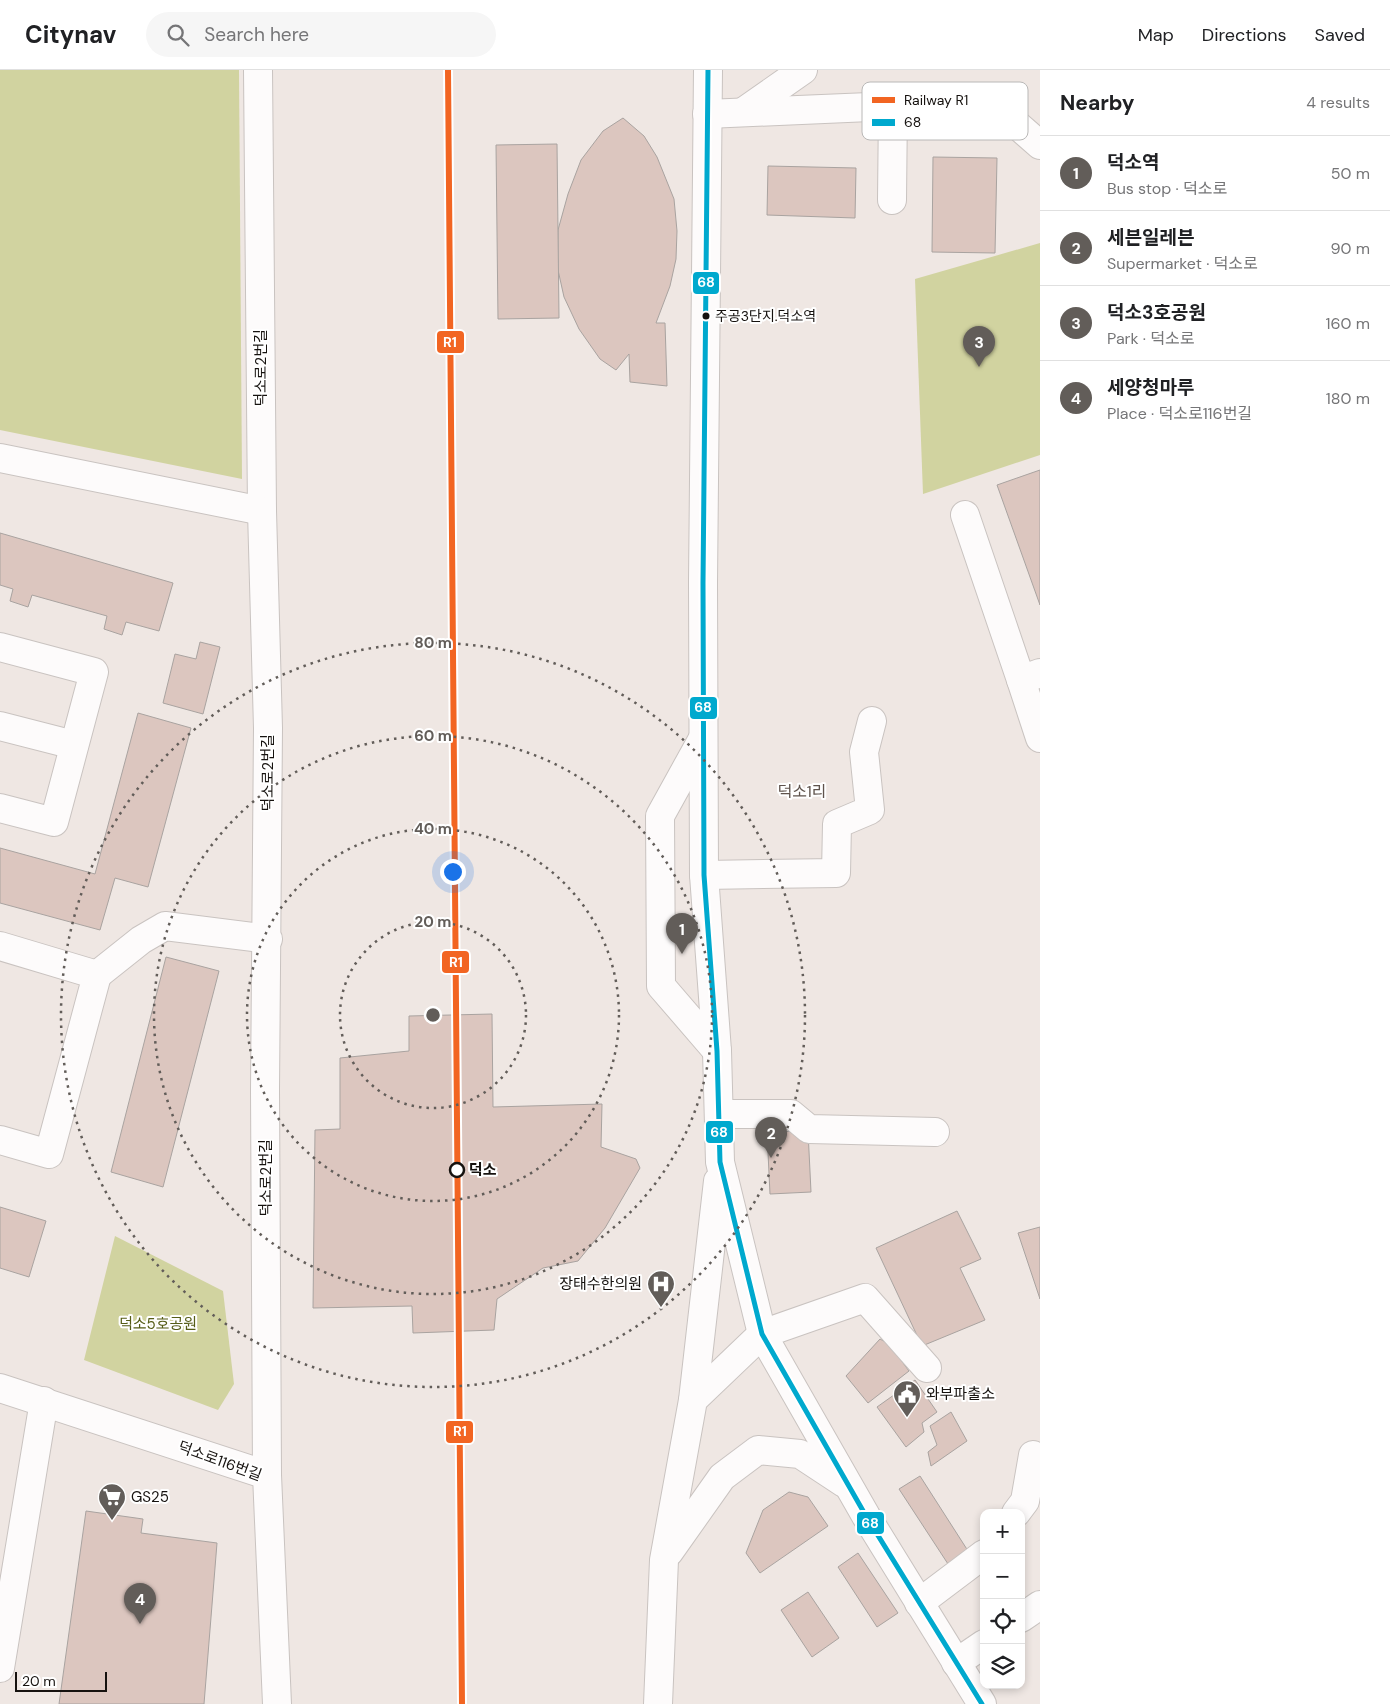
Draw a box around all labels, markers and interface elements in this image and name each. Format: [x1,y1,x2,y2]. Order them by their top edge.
search box [146,12,496,57]
text: Citynav [25,19,116,50]
icon: search [164,21,192,49]
text: Search here [204,22,309,47]
text: Map [1138,23,1174,47]
text: Directions [1202,23,1287,47]
text: Saved [1315,23,1365,47]
legend [862,82,1028,140]
text: Nearby [1060,89,1134,117]
text: Railway R1 [904,91,968,109]
text: 4 results [1306,92,1370,113]
text: 68 [904,113,921,131]
text: 덕소역 [1107,150,1159,175]
text: 1 [1073,163,1079,184]
text: 50 m [1331,163,1370,184]
text: Bus stop · 덕소로 [1107,178,1227,199]
text: 세븐일레븐 [1107,225,1194,250]
text: 2 [1071,238,1081,259]
text: 90 m [1330,238,1370,259]
text: Supermarket · 덕소로 [1107,253,1258,274]
line badge: 68 [692,271,720,295]
text: 68 [697,273,715,291]
text: 덕소3호공원 [1107,300,1206,325]
place label: 주공3단지.덕소역 [715,307,816,325]
marker: 주공3단지.덕소역 [701,311,711,321]
text: 3 [1071,313,1081,334]
text: 160 m [1326,313,1370,334]
pin: 3 [963,326,995,367]
text: Park · 덕소로 [1107,328,1194,349]
street label: 덕소로2번길 [251,329,271,407]
line badge: R1 [436,330,465,354]
text: R1 [443,333,457,351]
text: 세양청마루 [1107,375,1194,400]
text: 4 [1071,388,1081,409]
text: 180 m [1326,388,1370,409]
text: Place · 덕소로116번길 [1107,403,1252,424]
text: 80 m [414,633,452,653]
line badge: 68 [689,696,718,720]
text: 68 [694,698,712,716]
text: 60 m [414,726,452,746]
street label: 덕소로2번길 [258,734,278,812]
district label: 덕소1리 [777,781,827,802]
text: 40 m [414,819,452,839]
your location [440,859,466,885]
text: 20 m [415,912,451,932]
pin: 1 [666,913,698,954]
line badge: R1 [441,950,470,974]
text: R1 [449,953,463,971]
centre of rings [424,1006,442,1024]
pin: 2 [755,1117,787,1158]
line badge: 68 [705,1120,734,1144]
text: 68 [710,1123,728,1141]
street label: 덕소로2번길 [256,1139,276,1217]
place label: 덕소 [469,1160,497,1180]
marker: 덕소 [449,1162,465,1178]
hospital icon: 장태수한의원 [646,1269,676,1308]
place label: 장태수한의원 [559,1274,642,1294]
park label: 덕소5호공원 [119,1314,197,1334]
public building icon: 와부파출소 [892,1379,922,1418]
place label: 와부파출소 [926,1384,995,1404]
line badge: R1 [445,1420,474,1444]
text: R1 [453,1422,467,1440]
street label: 덕소로116번길 [175,1437,265,1485]
supermarket icon: GS25 [97,1482,127,1521]
place label: GS25 [131,1487,169,1507]
map controls [980,1509,1025,1689]
button: + [980,1509,1025,1554]
line badge: 68 [856,1511,885,1535]
text: 68 [861,1514,879,1532]
button: − [980,1554,1025,1599]
pin: 4 [124,1583,156,1624]
button: locate [980,1599,1025,1644]
button: layers [980,1644,1025,1689]
scale bar [15,1669,108,1692]
text: 20 m [22,1672,56,1690]

